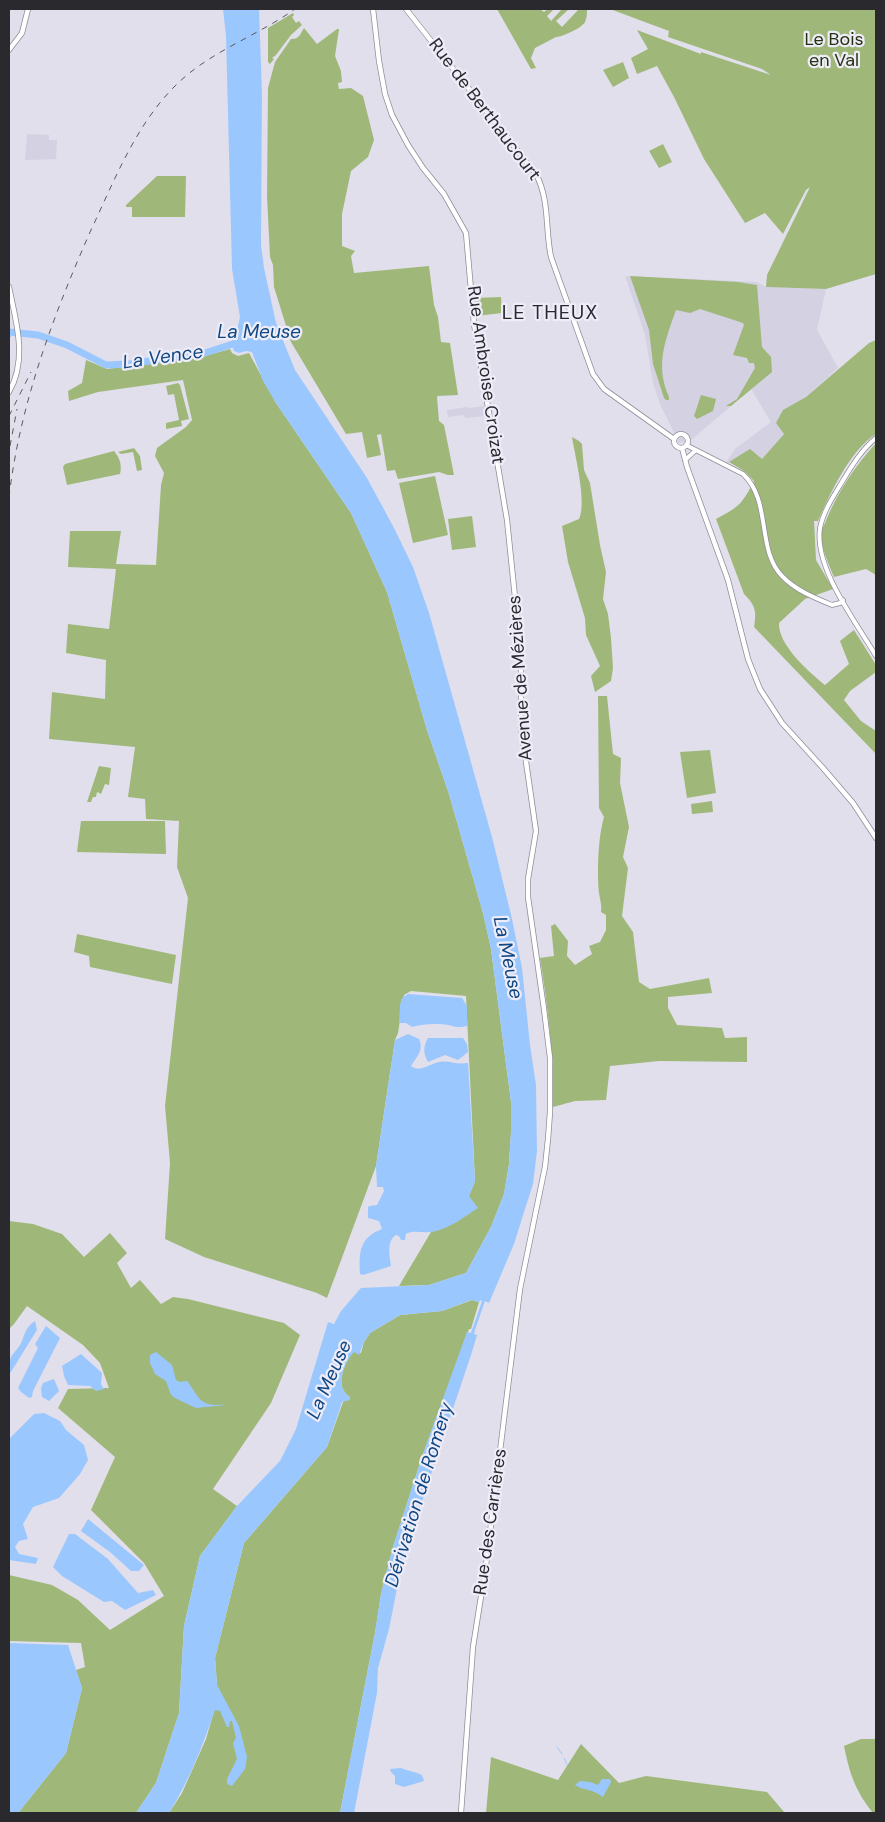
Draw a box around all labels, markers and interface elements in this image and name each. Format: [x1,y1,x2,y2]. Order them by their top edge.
park label: Le Bois en Val [804,29,864,72]
street label: Rue de Berthaucourt [423,35,545,185]
street label: Rue Ambroise Croizat [462,285,508,465]
district label: LE THEUX [501,302,599,326]
water label: La Meuse [217,322,301,344]
water label: La Vence [121,341,205,375]
street label: Avenue de Mézières [504,594,538,762]
water label: La Meuse [487,915,527,1001]
water label: La Meuse [303,1337,357,1423]
water label: Dérivation de Romery [381,1400,459,1590]
street label: Rue des Carrières [470,1447,512,1597]

